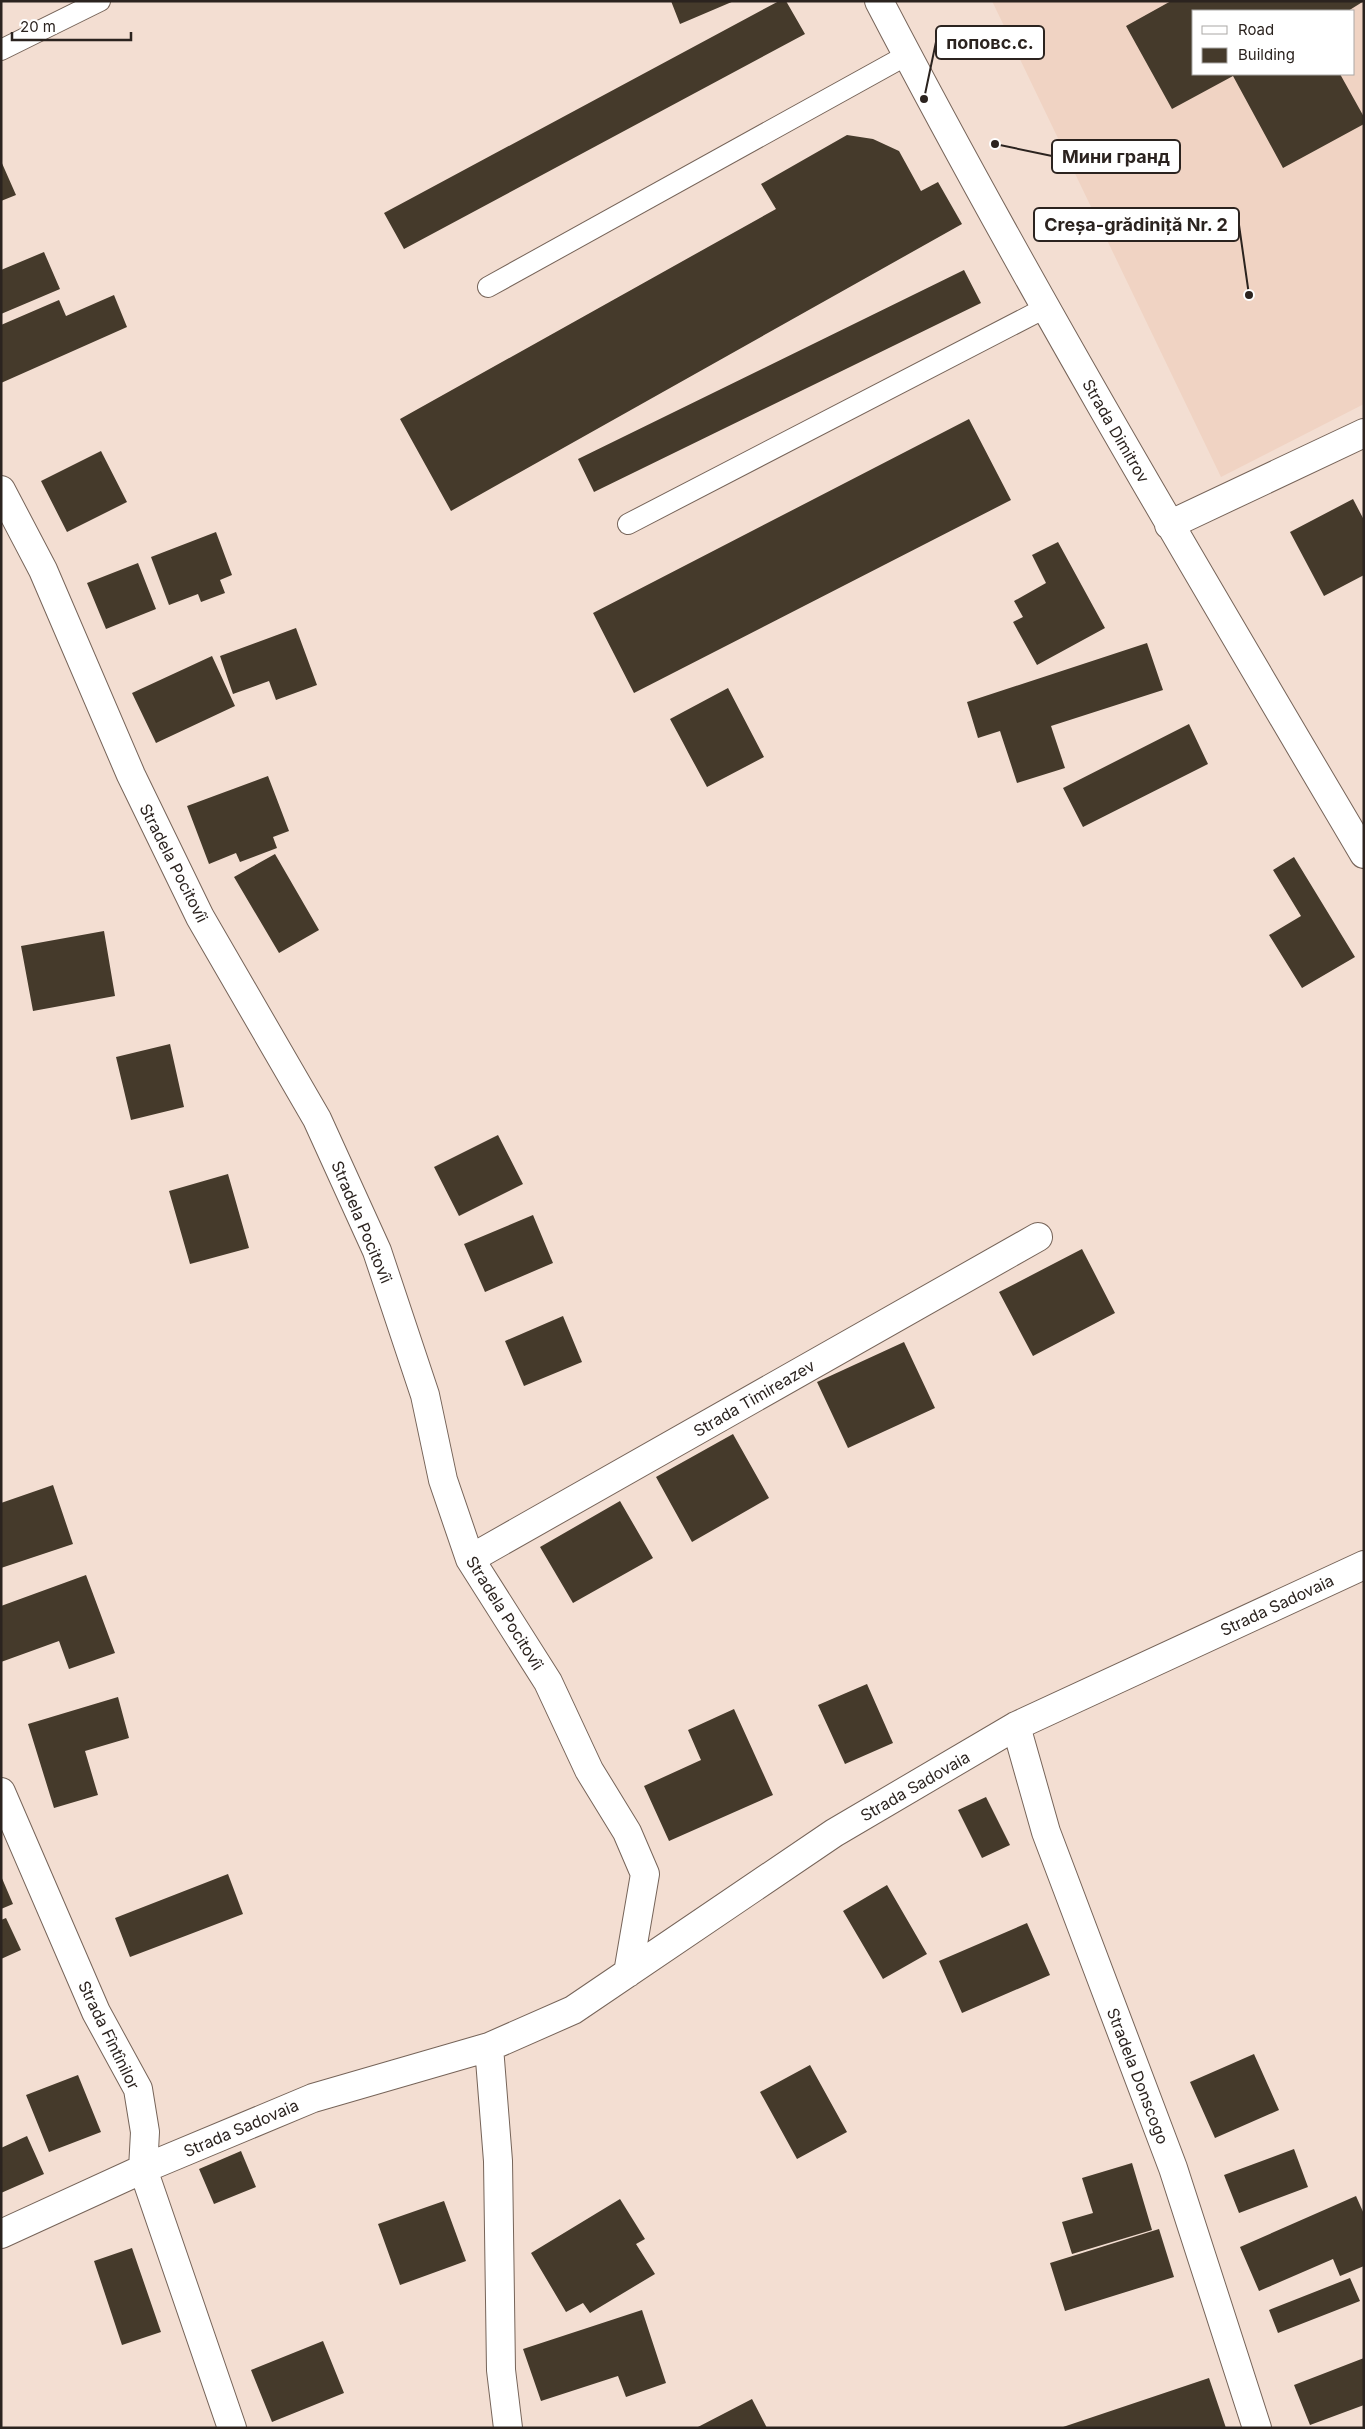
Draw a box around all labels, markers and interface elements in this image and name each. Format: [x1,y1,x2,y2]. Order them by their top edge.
scale bar [12,10,131,42]
legend [1192,10,1355,75]
text: 20 m [20,17,56,36]
text: Road [1238,20,1274,39]
callout: поповс.с. [936,26,1044,59]
text: поповс.с. [946,32,1034,53]
text: Building [1238,45,1295,64]
callout: Мини гранд [1052,140,1180,173]
text: Мини гранд [1062,146,1170,167]
callout: Creșa-grădiniță Nr. 2 [1034,208,1239,241]
text: Creșa-grădiniță Nr. 2 [1044,214,1228,235]
street label: Strada Dimitrov [1078,376,1154,486]
street label: Stradela Pocitovîi [135,800,213,926]
street label: Stradela Pocitovîi [327,1158,397,1286]
street label: Strada Timireazev [690,1355,818,1441]
street label: Stradela Pocitovîi [462,1552,548,1674]
street label: Strada Sadovaia [1217,1570,1337,1640]
street label: Strada Sadovaia [857,1747,973,1825]
street label: Strada Fîntînilor [74,1977,144,2093]
street label: Stradela Donscogo [1103,2005,1173,2147]
street label: Strada Sadovaia [181,2095,301,2161]

